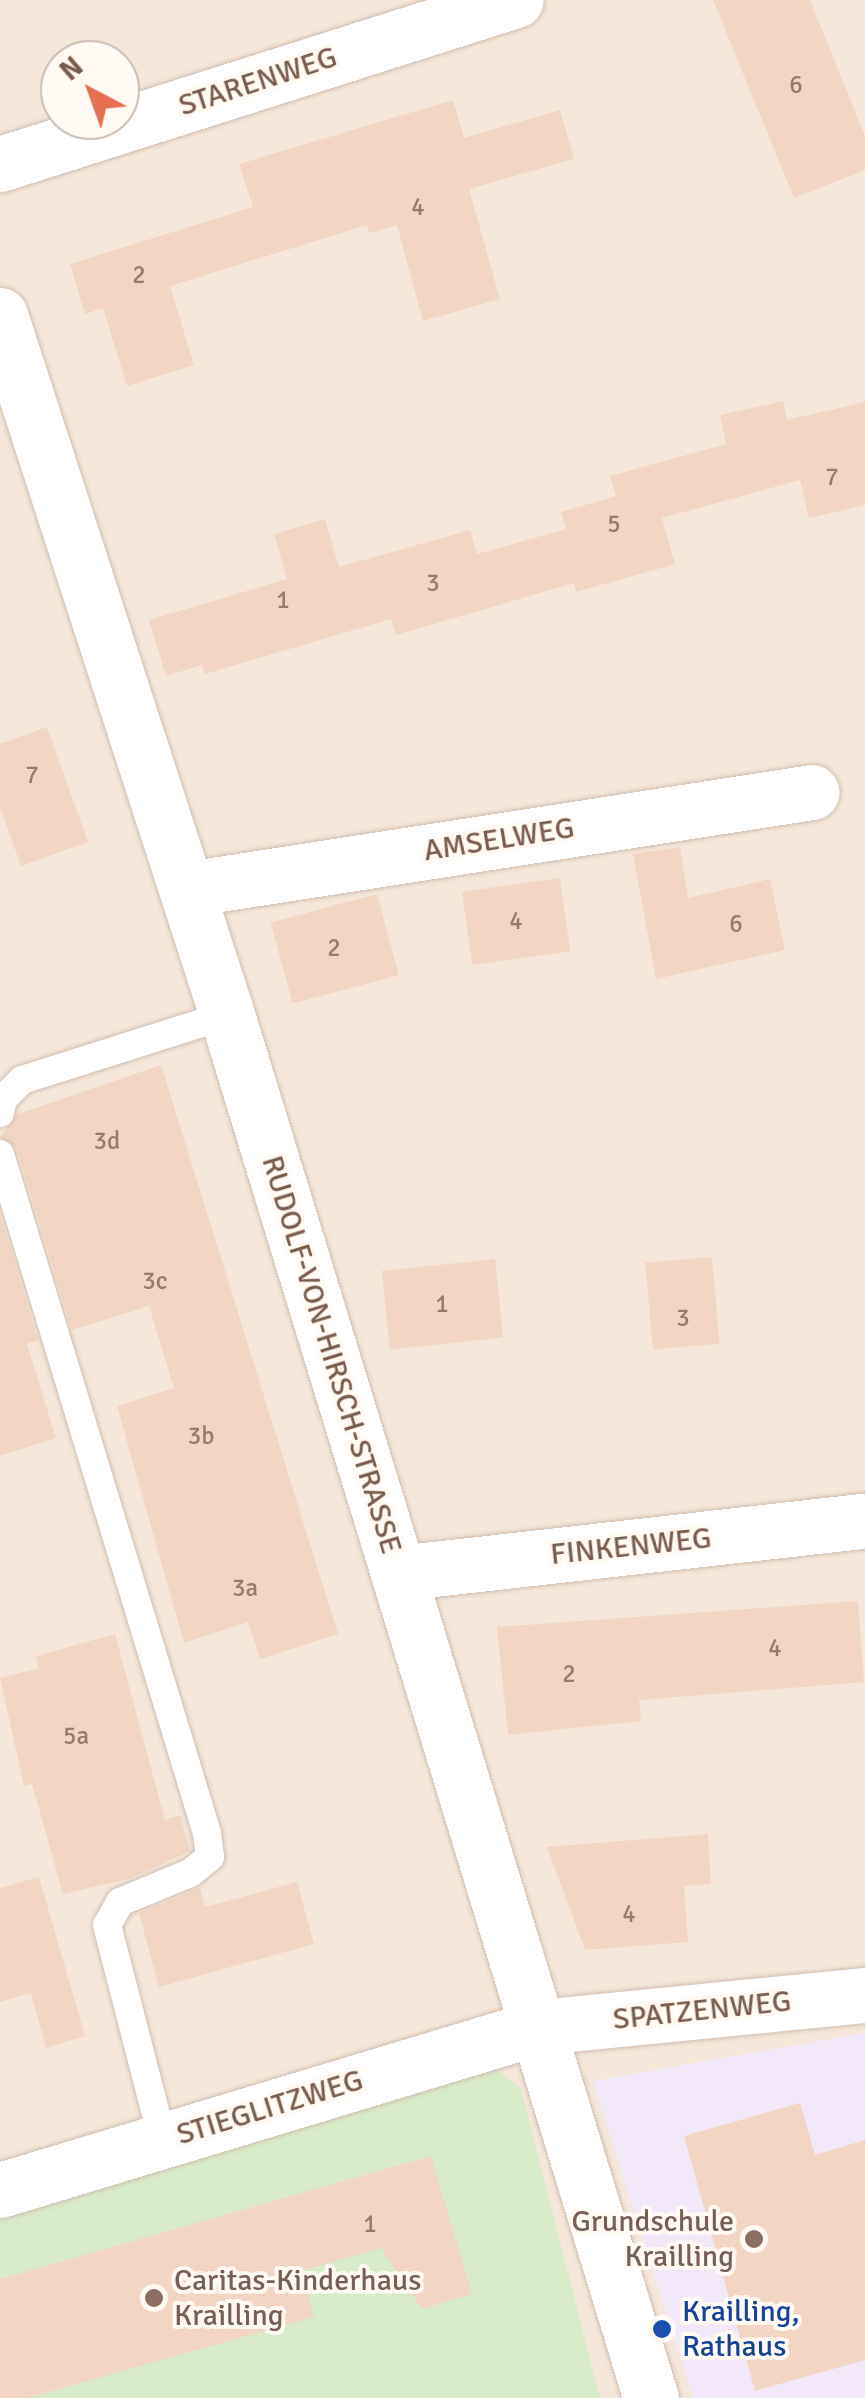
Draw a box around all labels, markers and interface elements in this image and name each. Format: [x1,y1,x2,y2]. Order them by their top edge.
north arrow [40,40,140,140]
street label: STARENWEG [174,40,342,124]
text: N [53,50,90,88]
house number: 6 [789,70,803,100]
house number: 4 [411,192,425,222]
house number: 2 [132,260,146,290]
house number: 7 [825,462,839,492]
house number: 5 [607,509,621,539]
house number: 3 [426,568,440,598]
house number: 1 [276,585,290,615]
house number: 7 [25,760,39,790]
street label: AMSELWEG [421,810,577,870]
house number: 4 [509,906,523,936]
house number: 6 [729,909,743,939]
house number: 2 [327,933,341,963]
house number: 3d [94,1126,120,1156]
street label: RUDOLF-VON-HIRSCH-STRASSE [253,1152,409,1558]
house number: 3c [142,1266,168,1296]
house number: 1 [435,1289,449,1319]
house number: 3 [676,1303,690,1333]
house number: 3b [188,1421,214,1451]
street label: FINKENWEG [549,1521,713,1573]
house number: 3a [232,1573,258,1603]
house number: 4 [768,1633,782,1663]
house number: 2 [562,1659,576,1689]
house number: 5a [63,1721,89,1751]
house number: 4 [622,1899,636,1929]
street label: SPATZENWEG [611,1984,793,2038]
street label: STIEGLITZWEG [173,2063,367,2153]
place label: Grundschule Krailling [571,2204,734,2274]
house number: 1 [363,2209,377,2239]
marker: Grundschule Krailling [743,2228,765,2250]
place label: Caritas-Kinderhaus Krailling [174,2263,421,2334]
marker: Caritas-Kinderhaus Krailling [143,2287,165,2309]
place label: Krailling, Rathaus [682,2294,800,2364]
marker: Krailling, Rathaus [651,2318,673,2340]

